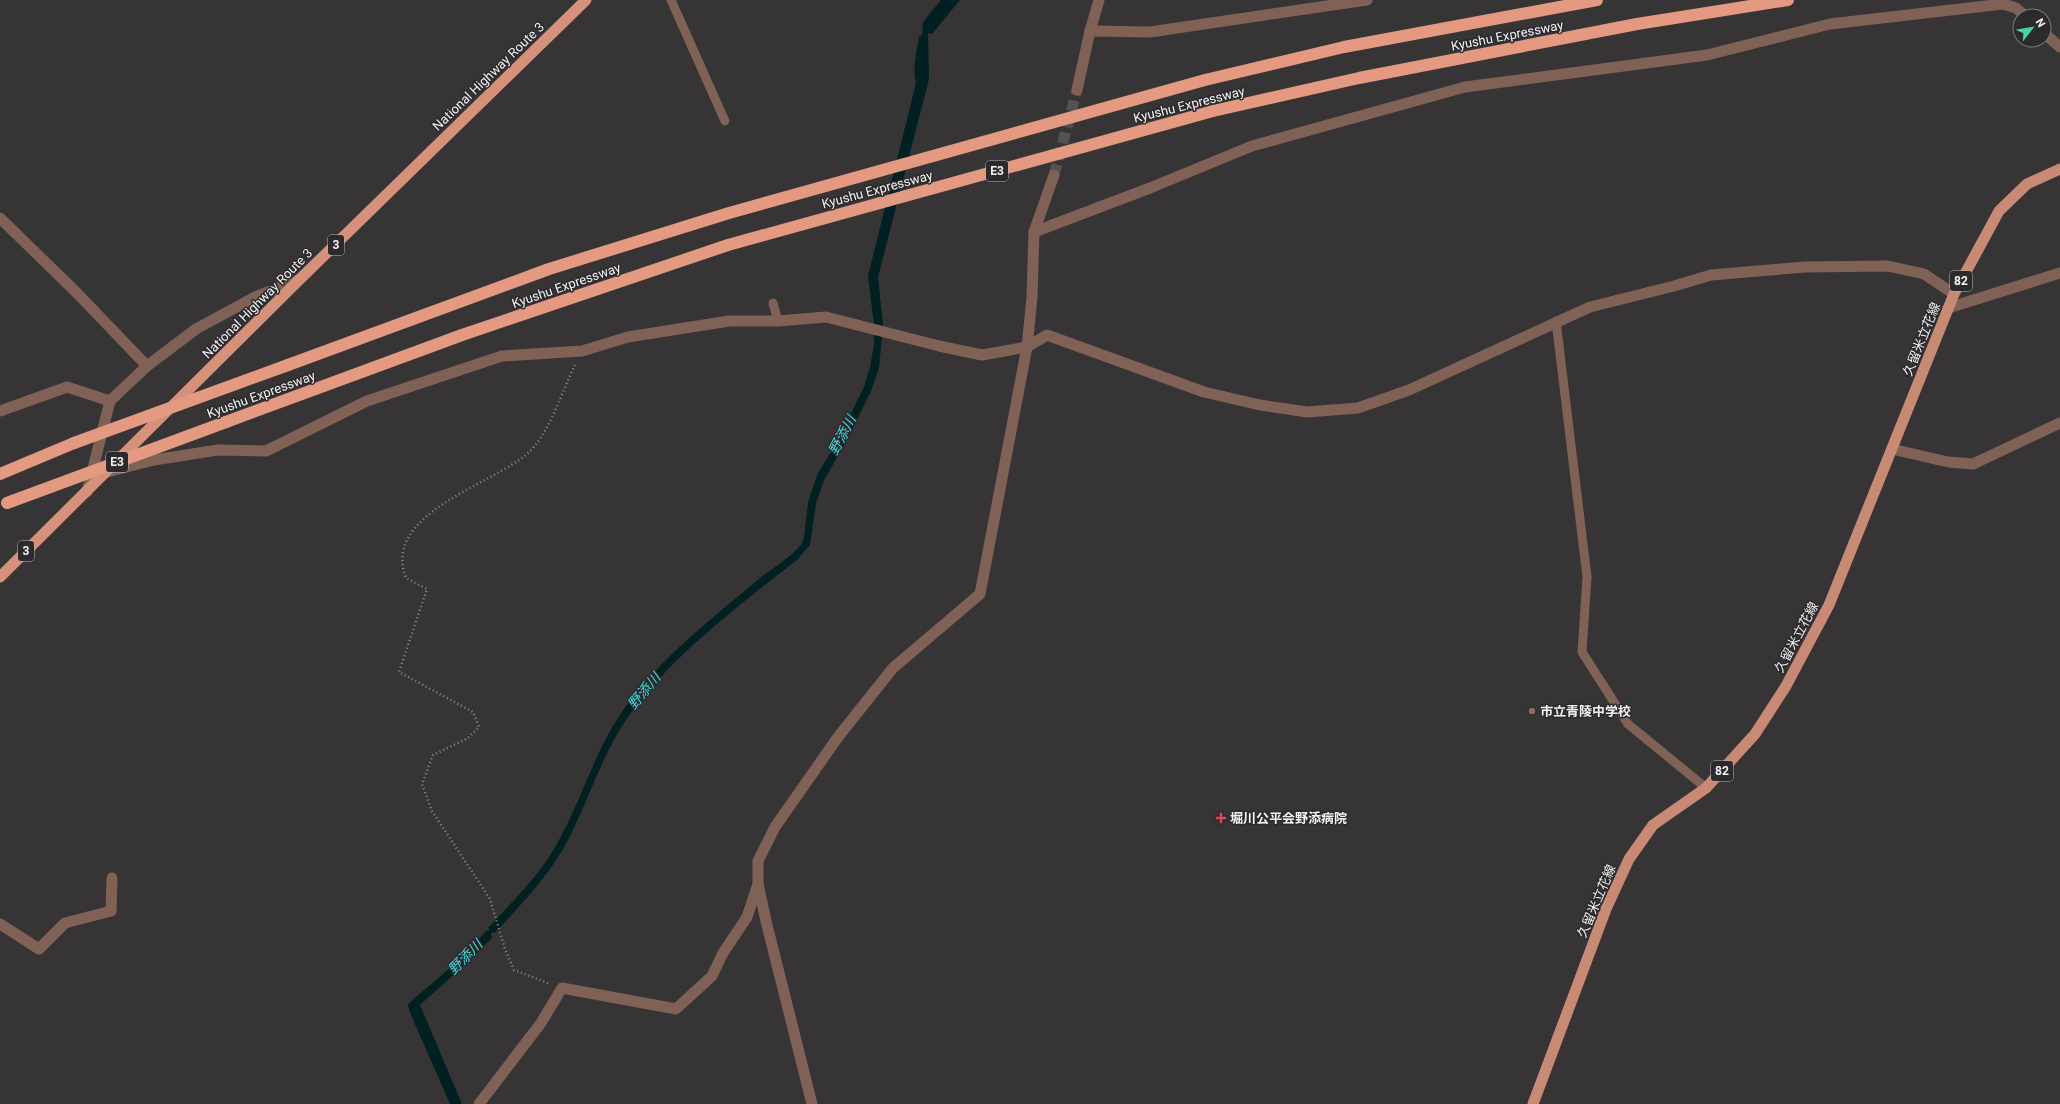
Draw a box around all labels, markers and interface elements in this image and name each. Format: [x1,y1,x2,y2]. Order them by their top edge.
north arrow [2012,8,2052,48]
text: N [2033,16,2048,30]
street label: Kyushu Expressway [1450,17,1565,54]
street label: National Highway Route 3 [430,19,547,134]
street label: Kyushu Expressway [1132,83,1246,126]
road number: E3 [986,161,1008,181]
street label: Kyushu Expressway [820,167,934,211]
road number: 3 [328,235,344,255]
street label: National Highway Route 3 [199,245,315,361]
street label: Kyushu Expressway [510,260,623,311]
road number: 82 [1950,271,1972,291]
street label: 久留米立花線 [1900,300,1943,378]
street label: Kyushu Expressway [205,368,317,421]
water label: 野添川 [825,411,860,457]
road number: E3 [106,452,128,472]
road number: 3 [18,541,34,561]
street label: 久留米立花線 [1772,599,1821,675]
water label: 野添川 [624,668,665,712]
place label: 市立青陵中学校 [1540,704,1631,719]
marker: 市立青陵中学校 [1527,706,1537,716]
road number: 82 [1711,761,1733,781]
place label: 堀川公平会野添病院 [1230,811,1347,826]
marker: 堀川公平会野添病院 [1215,812,1227,824]
street label: 久留米立花線 [1574,862,1619,940]
water label: 野添川 [445,935,487,978]

